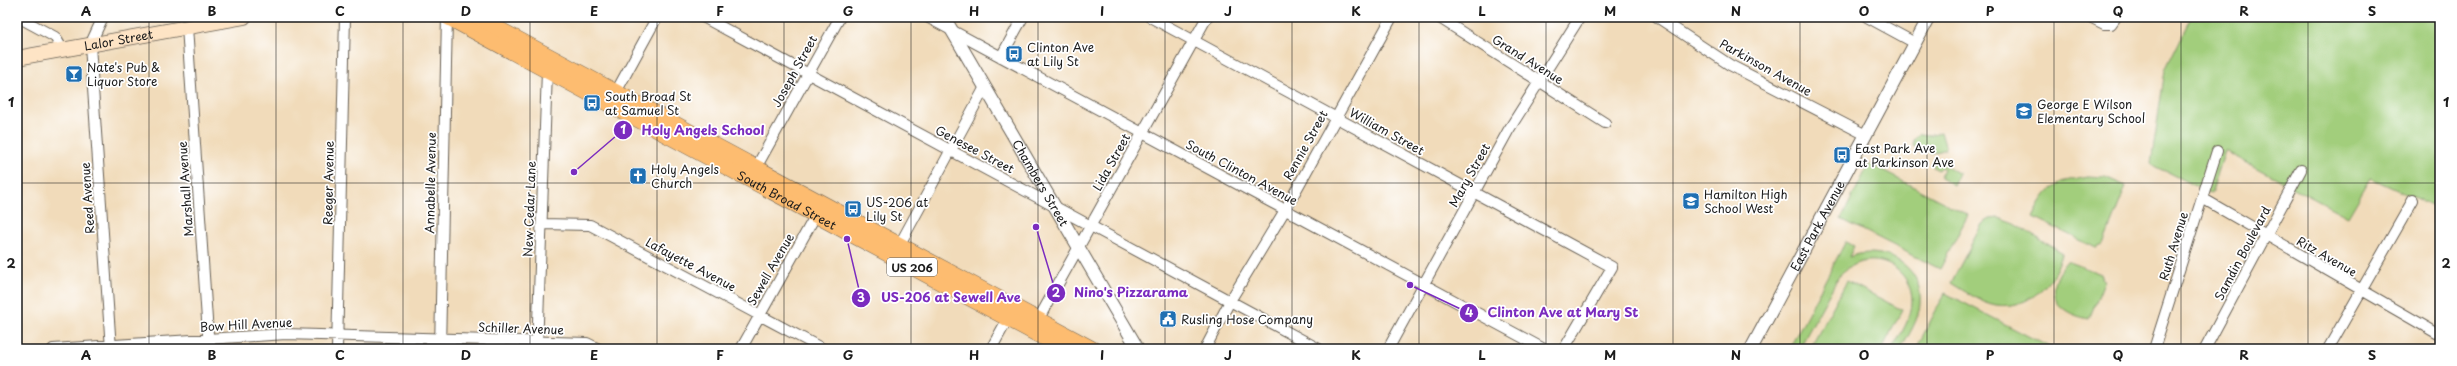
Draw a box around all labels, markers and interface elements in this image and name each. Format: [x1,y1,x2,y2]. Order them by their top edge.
text: A [81,1,91,20]
text: B [208,1,217,20]
text: C [335,1,345,20]
text: D [461,1,471,20]
text: E [590,1,598,20]
text: F [716,1,724,20]
text: G [843,1,853,20]
text: H [969,1,979,20]
text: I [1100,1,1104,20]
text: J [1224,1,1232,20]
text: K [1351,1,1361,20]
text: L [1478,1,1486,20]
text: M [1604,1,1616,20]
text: N [1731,1,1741,20]
text: O [1859,1,1869,20]
text: P [1986,1,1995,20]
text: Q [2113,1,2123,20]
text: R [2239,1,2249,20]
text: S [2368,1,2376,20]
street label: Lalor Street [82,25,154,55]
street label: Grand Avenue [1489,30,1568,88]
street label: Joseph Street [767,32,821,110]
street label: Parkinson Avenue [1717,34,1816,100]
place label: Clinton Ave at Lily St [1027,38,1094,70]
bus stop icon: Clinton Ave at Lily St [1004,44,1024,64]
place label: Nate's Pub & Liquor Store [87,58,160,90]
bar icon: Nate's Pub & Liquor Store [64,64,84,84]
place label: South Broad St at Samuel St [605,87,691,119]
text: 1 [8,92,14,111]
text: 1 [2443,92,2449,111]
bus stop icon: South Broad St at Samuel St [582,93,602,113]
place label: George E Wilson Elementary School [2037,95,2145,127]
school or university icon: George E Wilson Elementary School [2014,101,2034,121]
street label: William Street [1346,103,1428,159]
street label: Rennie Street [1278,107,1332,183]
callout: Holy Angels School [613,118,773,143]
text: 1 [620,120,626,138]
text: Holy Angels School [642,120,765,139]
street label: Genesee Street [932,121,1018,177]
street label: Lida Street [1088,130,1134,194]
street label: Annabelle Avenue [420,132,440,234]
street label: South Clinton Avenue [1183,135,1302,209]
street label: Chambers Street [1008,136,1073,230]
place label: East Park Ave at Parkinson Ave [1855,139,1954,171]
street label: Marshall Avenue [173,140,197,237]
street label: Reeger Avenue [318,140,338,225]
street label: Mary Street [1444,140,1494,210]
bus stop icon: East Park Ave at Parkinson Ave [1832,145,1852,165]
street label: New Cedar Lane [518,160,540,257]
place label: Holy Angels Church [651,160,720,192]
street label: Reed Avenue [75,161,98,234]
church icon: Holy Angels Church [628,166,648,186]
street label: South Broad Street [734,166,840,234]
street label: East Park Avenue [1786,177,1849,274]
place label: Hamilton High School West [1704,185,1788,217]
school or university icon: Hamilton High School West [1681,191,1701,211]
place label: US-206 at Lily St [866,193,928,225]
bus stop icon: US-206 at Lily St [843,199,863,219]
street label: Samdin Boulevard [2210,202,2275,303]
street label: Ruth Avenue [2154,209,2192,282]
street label: Sewell Avenue [742,229,798,308]
street label: Ritz Avenue [2294,232,2360,280]
street label: Lafayette Avenue [643,233,739,295]
text: 2 [6,253,16,272]
text: 2 [2441,253,2451,272]
road number: US 206 [887,258,937,276]
callout: Nino's Pizzarama [1046,280,1196,305]
text: Nino's Pizzarama [1074,282,1189,301]
text: 2 [1052,283,1061,301]
callout: US-206 at Sewell Ave [851,285,1030,310]
text: US-206 at Sewell Ave [881,287,1021,306]
text: 3 [857,288,865,306]
callout: Clinton Ave at Mary St [1459,300,1647,325]
text: Clinton Ave at Mary St [1488,302,1638,321]
text: 4 [1465,303,1473,321]
public building icon: Rusling Hose Company [1158,309,1178,329]
place label: Rusling Hose Company [1181,310,1313,328]
street label: Bow Hill Avenue [199,313,293,335]
street label: Schiller Avenue [478,318,565,339]
text: A [81,345,91,364]
text: B [208,345,217,364]
text: C [335,345,345,364]
text: D [461,345,471,364]
text: E [590,345,598,364]
text: F [716,345,724,364]
text: G [843,345,853,364]
text: H [969,345,979,364]
text: I [1100,345,1104,364]
text: J [1224,345,1232,364]
text: K [1351,345,1361,364]
text: L [1478,345,1486,364]
text: M [1604,345,1616,364]
text: N [1731,345,1741,364]
text: O [1859,345,1869,364]
text: P [1986,345,1995,364]
text: Q [2113,345,2123,364]
text: R [2239,345,2249,364]
text: S [2368,345,2376,364]

